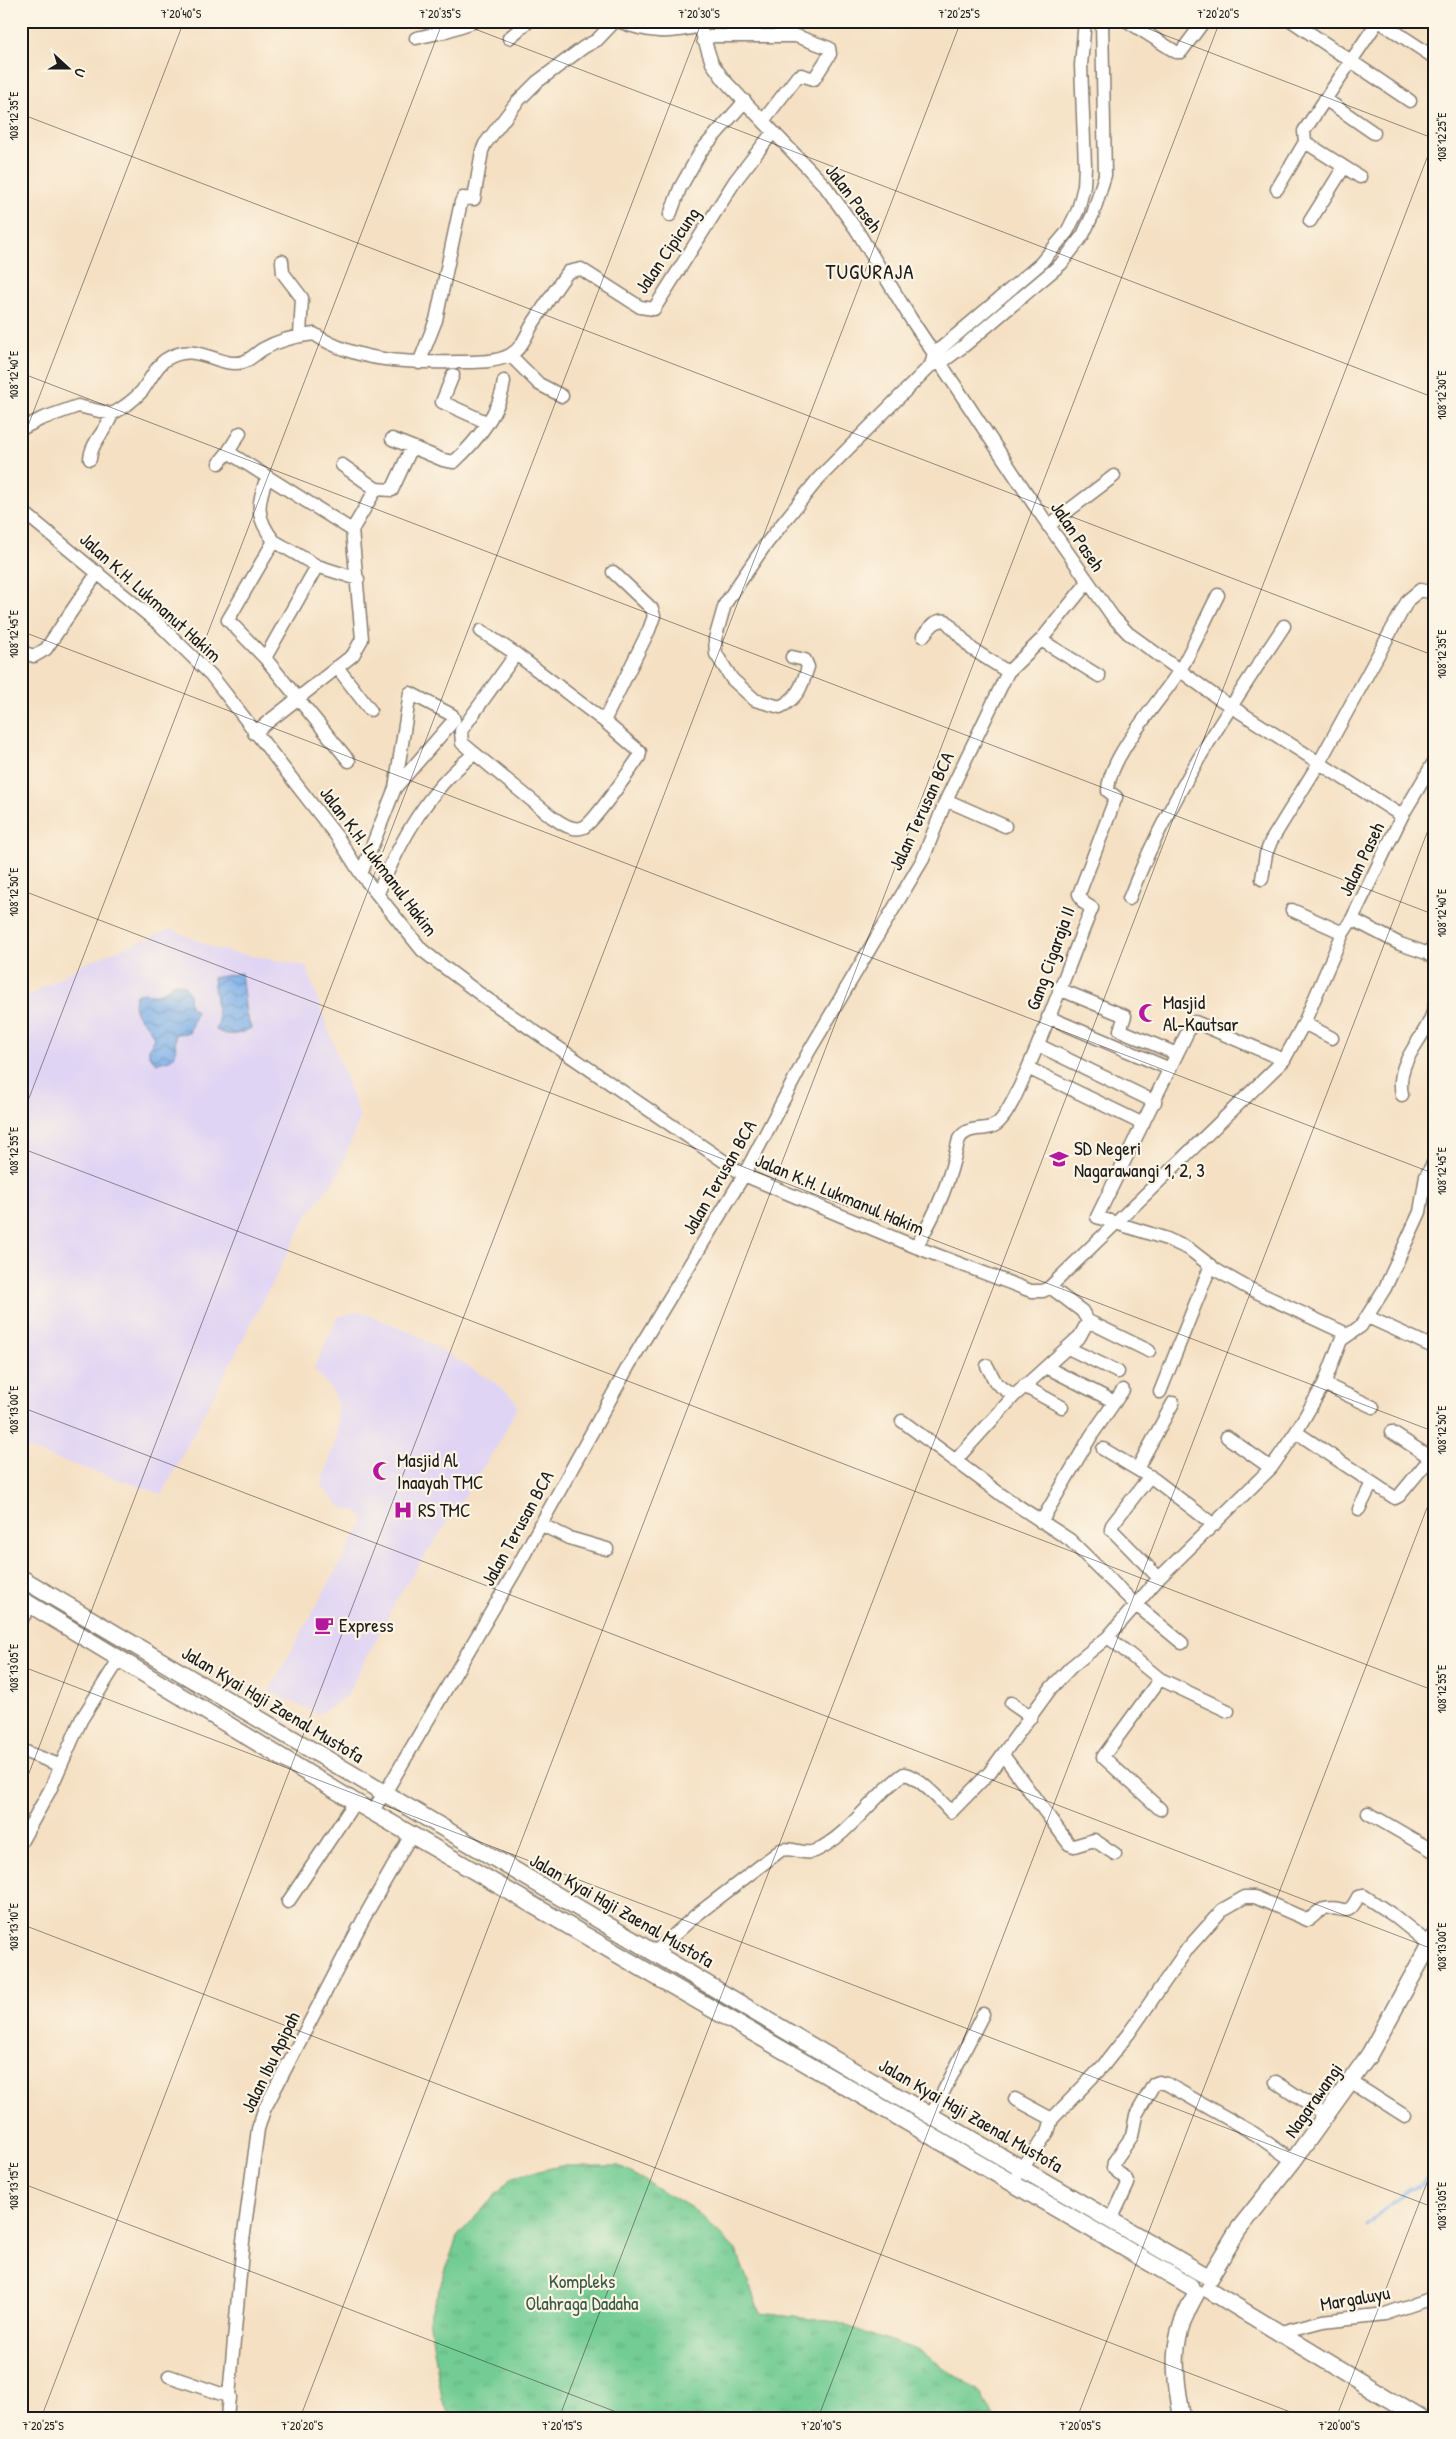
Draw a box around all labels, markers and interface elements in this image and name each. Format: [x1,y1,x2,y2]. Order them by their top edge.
text: 7°20'40"S [161,5,202,22]
text: 7°20'35"S [419,5,461,22]
text: 7°20'30"S [678,5,720,22]
text: 7°20'25"S [938,5,980,22]
text: 7°20'20"S [1197,5,1239,22]
north arrow [42,42,92,92]
text: U [70,66,91,80]
text: 108°12'35"E [5,91,22,141]
text: 108°12'25"E [1433,112,1450,162]
street label: Jalan Paseh [820,158,888,238]
street label: Jalan Cipicung [629,202,705,298]
district label: TUGURAJA [826,257,914,286]
text: 108°12'40"E [5,350,22,399]
text: 108°12'30"E [1433,370,1450,420]
street label: Jalan Paseh [1045,496,1111,576]
street label: Jalan K.H. Lukmanut Hakim [74,526,228,668]
text: 108°12'45"E [5,609,22,658]
text: 108°12'35"E [1433,629,1450,679]
street label: Jalan Terusan BCA [882,747,960,875]
street label: Jalan K.H. Lukmanul Hakim [314,781,444,941]
street label: Jalan Paseh [1332,818,1390,900]
text: 108°12'50"E [5,867,22,917]
text: 108°12'40"E [1433,888,1450,937]
street label: Gang Cigaraja II [1019,903,1081,1013]
place label: Masjid Al-Kautsar [1163,989,1239,1037]
mosque icon: Masjid Al-Kautsar [1137,1002,1159,1024]
street label: Jalan Terusan BCA [676,1115,762,1239]
text: 108°12'55"E [5,1126,22,1175]
place label: SD Negeri Nagarawangi 1, 2, 3 [1074,1135,1205,1183]
text: 108°12'45"E [1433,1146,1450,1195]
street label: Jalan K.H. Lukmanul Hakim [752,1147,929,1241]
school or university icon: SD Negeri Nagarawangi 1, 2, 3 [1048,1148,1070,1170]
text: 108°13'00"E [5,1385,22,1435]
text: 108°12'50"E [1433,1405,1450,1455]
place label: Masjid Al Inaayah TMC [397,1447,483,1495]
mosque icon: Masjid Al Inaayah TMC [371,1460,393,1482]
street label: Jalan Terusan BCA [475,1466,559,1590]
place label: RS TMC [418,1497,470,1523]
hospital icon: RS TMC [392,1499,414,1521]
place label: Express [339,1612,394,1638]
cafe icon: Express [313,1614,335,1636]
street label: Jalan Kyai Haji Zaenal Mustofa [177,1639,369,1769]
text: 108°13'05"E [5,1643,22,1692]
text: 108°12'55"E [1433,1664,1450,1713]
street label: Jalan Kyai Haji Zaenal Mustofa [525,1847,719,1974]
text: 108°13'10"E [5,1902,22,1951]
text: 108°13'00"E [1433,1922,1450,1972]
street label: Jalan Ibu Apipah [234,2007,306,2117]
street label: Jalan Kyai Haji Zaenal Mustofa [874,2052,1068,2179]
street label: Nagarawangi [1278,2057,1348,2143]
text: 108°13'15"E [5,2161,22,2210]
text: 108°13'05"E [1433,2181,1450,2230]
park label: Kompleks Olahraga Dadaha [526,2268,639,2316]
street label: Margaluyu [1318,2279,1392,2317]
text: 7°20'25"S [22,2417,64,2434]
text: 7°20'20"S [281,2417,323,2434]
text: 7°20'15"S [542,2417,583,2434]
text: 7°20'10"S [801,2417,842,2434]
text: 7°20'05"S [1059,2417,1101,2434]
text: 7°20'00"S [1318,2417,1360,2434]

